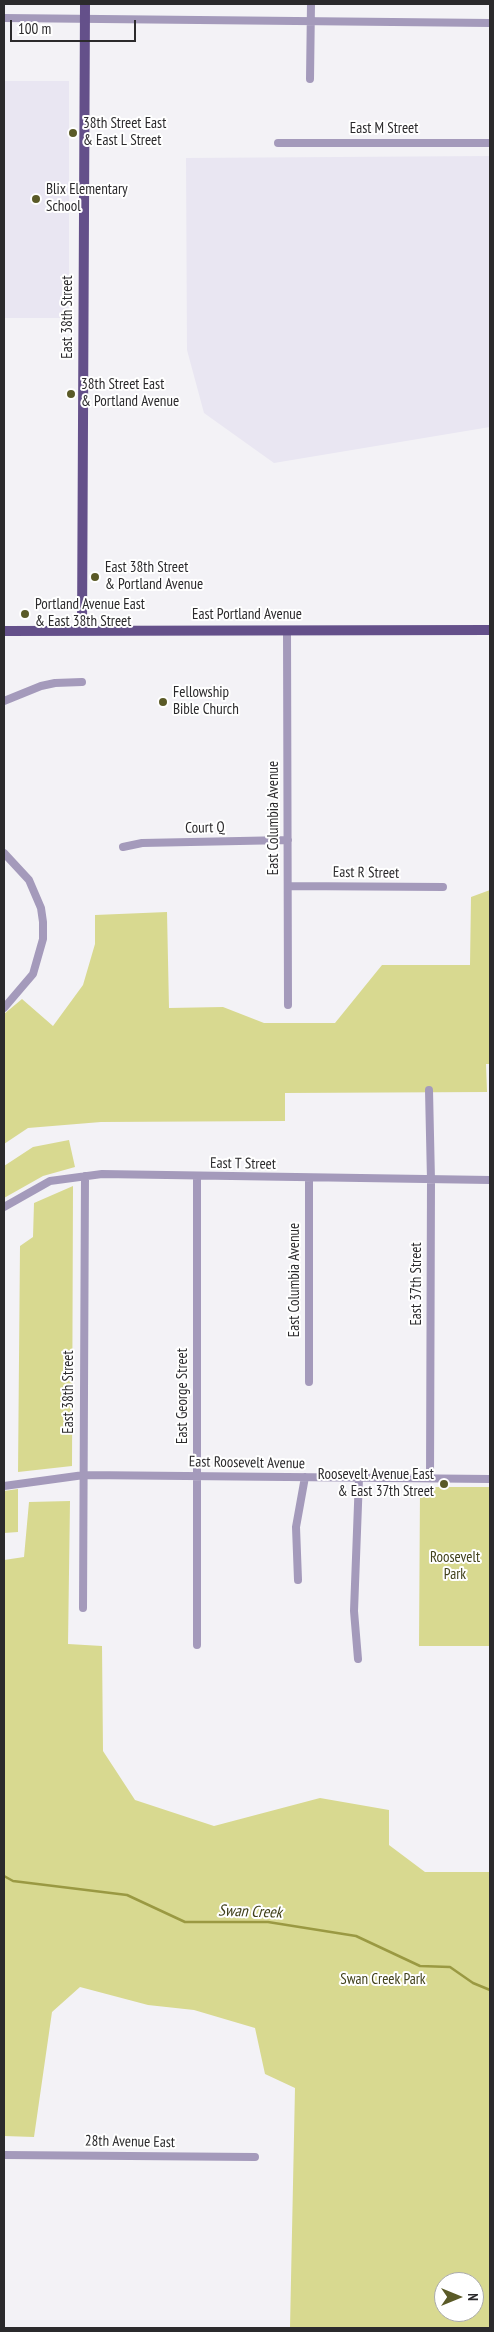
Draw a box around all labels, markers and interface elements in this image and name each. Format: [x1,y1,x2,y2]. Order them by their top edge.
scale bar [12,10,139,42]
text: 100 m [18,19,51,38]
place label: 38th Street East & East L Street [83,115,166,150]
street label: East M Street [350,120,418,138]
marker: 38th Street East & East L Street [67,127,79,139]
place label: Blix Elementary School [46,181,128,216]
marker: Blix Elementary School [30,193,42,205]
street label: East 38th Street [59,275,77,359]
place label: 38th Street East & Portland Avenue [81,376,179,411]
marker: 38th Street East & Portland Avenue [65,388,77,400]
place label: East 38th Street & Portland Avenue [105,559,203,594]
marker: East 38th Street & Portland Avenue [89,571,101,583]
place label: Portland Avenue East & East 38th Street [35,596,145,631]
street label: East Portland Avenue [192,606,302,624]
marker: Portland Avenue East & East 38th Street [19,608,31,620]
place label: Fellowship Bible Church [173,684,239,719]
marker: Fellowship Bible Church [157,696,169,708]
street label: East Columbia Avenue [265,761,283,875]
street label: Court Q [185,819,225,837]
street label: East R Street [333,863,399,883]
street label: East T Street [210,1154,276,1174]
street label: East Columbia Avenue [286,1223,304,1337]
street label: East 37th Street [408,1242,426,1326]
street label: East George Street [174,1348,192,1444]
street label: East 38th Street [60,1350,78,1434]
street label: East Roosevelt Avenue [189,1453,305,1473]
place label: Roosevelt Avenue East & East 37th Street [318,1466,434,1501]
marker: Roosevelt Avenue East & East 37th Street [438,1478,450,1490]
park label: Roosevelt Park [430,1549,480,1584]
water label: Swan Creek [218,1901,282,1923]
park label: Swan Creek Park [340,1971,426,1989]
street label: 28th Avenue East [85,2132,175,2152]
north arrow [434,2272,484,2322]
text: N [464,2293,482,2301]

